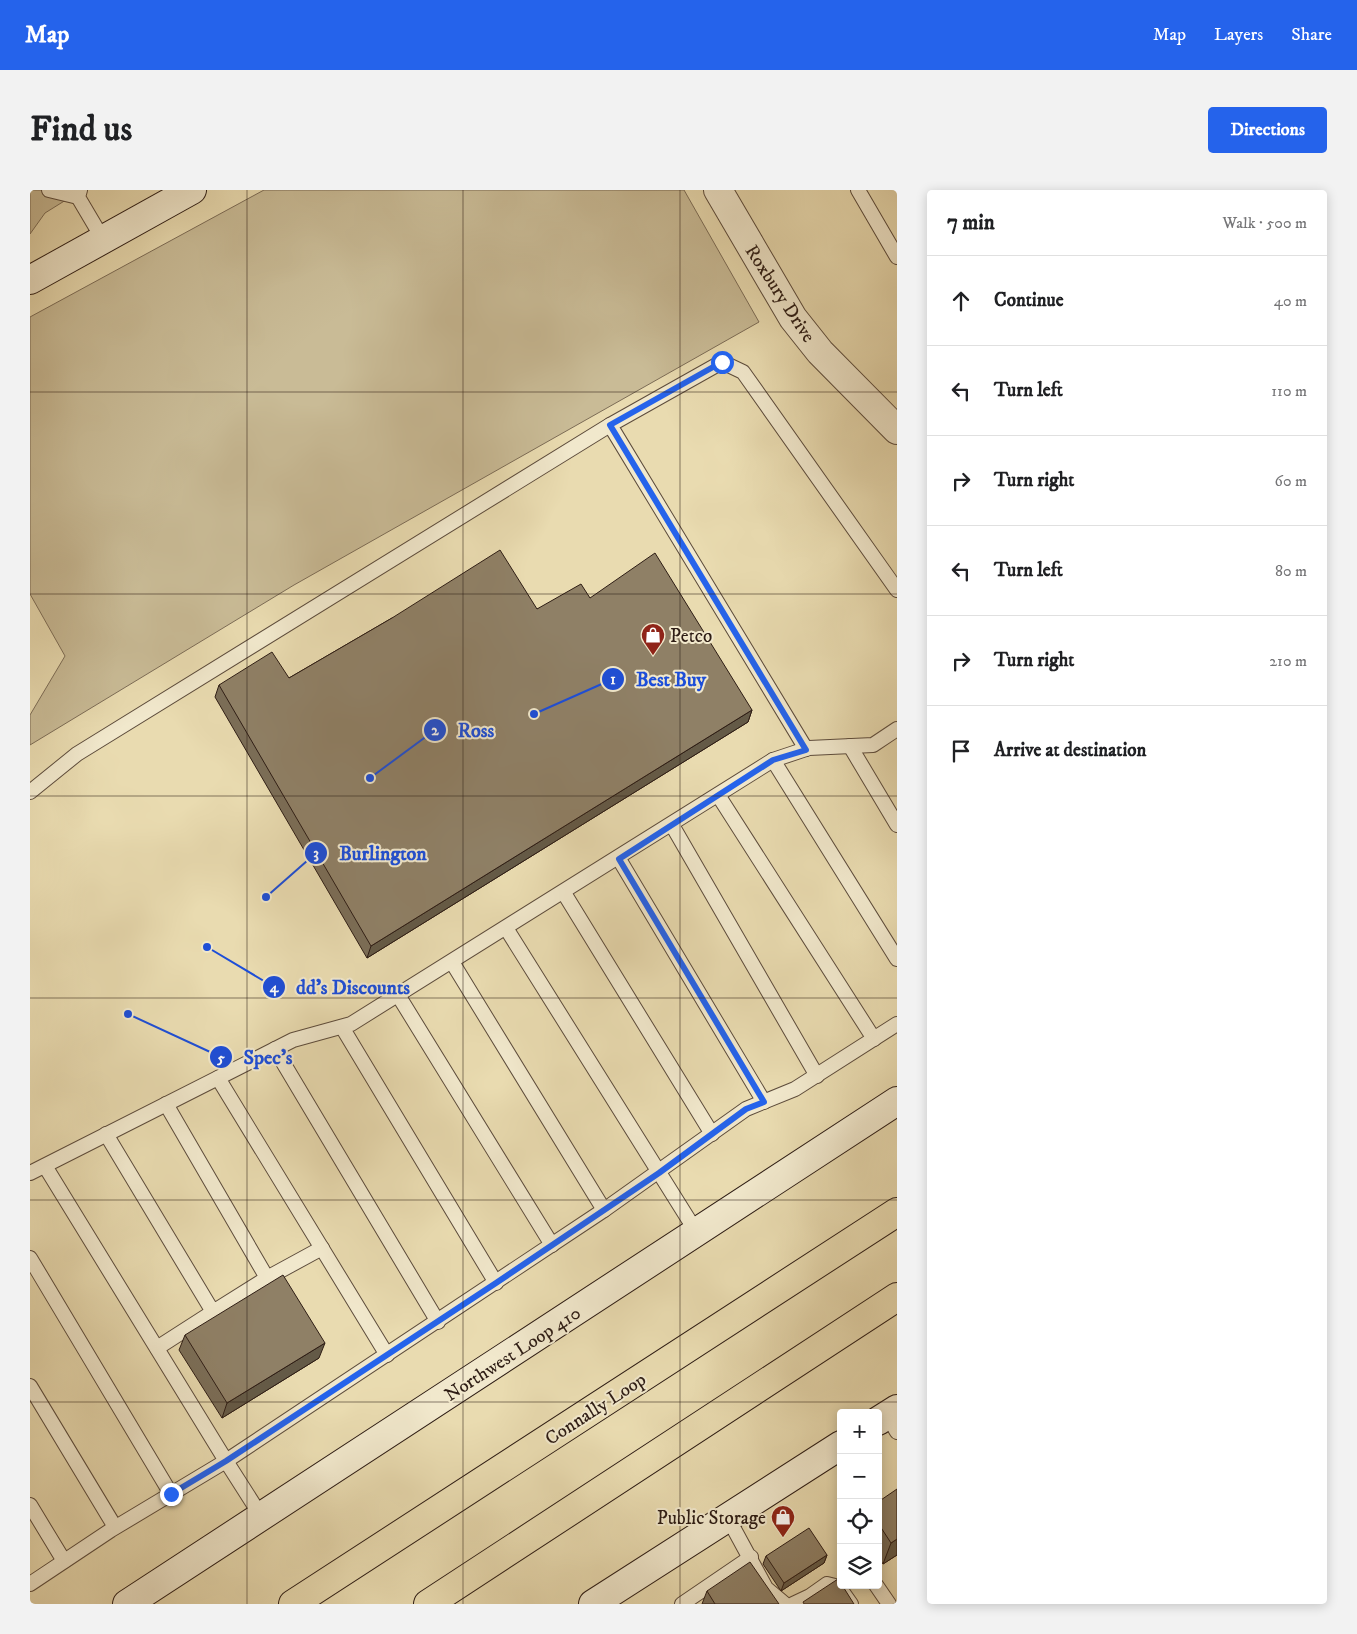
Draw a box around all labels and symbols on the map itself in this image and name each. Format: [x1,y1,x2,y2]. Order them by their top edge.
street label: Roxbury Drive [740,241,820,347]
route start [711,351,734,374]
shop icon: Petco [640,622,666,656]
place label: Petco [670,625,712,648]
callout: Best Buy [601,661,716,696]
text: Best Buy [636,668,707,693]
text: 1 [610,670,616,689]
callout: Ross [423,712,504,747]
text: Ross [458,719,494,744]
text: 2 [431,721,439,740]
callout: Burlington [304,836,436,871]
text: Burlington [339,842,427,867]
text: 3 [313,844,319,863]
callout: dd's Discounts [261,970,420,1005]
text: dd's Discounts [296,976,410,1001]
text: 4 [269,978,280,997]
callout: Spec's [208,1040,302,1075]
text: Spec's [244,1046,293,1071]
text: 5 [216,1049,225,1068]
street label: Northwest Loop 410 [440,1302,585,1407]
street label: Connally Loop [541,1368,651,1450]
route end [160,1483,183,1506]
shop icon: Public Storage [770,1504,796,1538]
place label: Public Storage [657,1507,766,1530]

